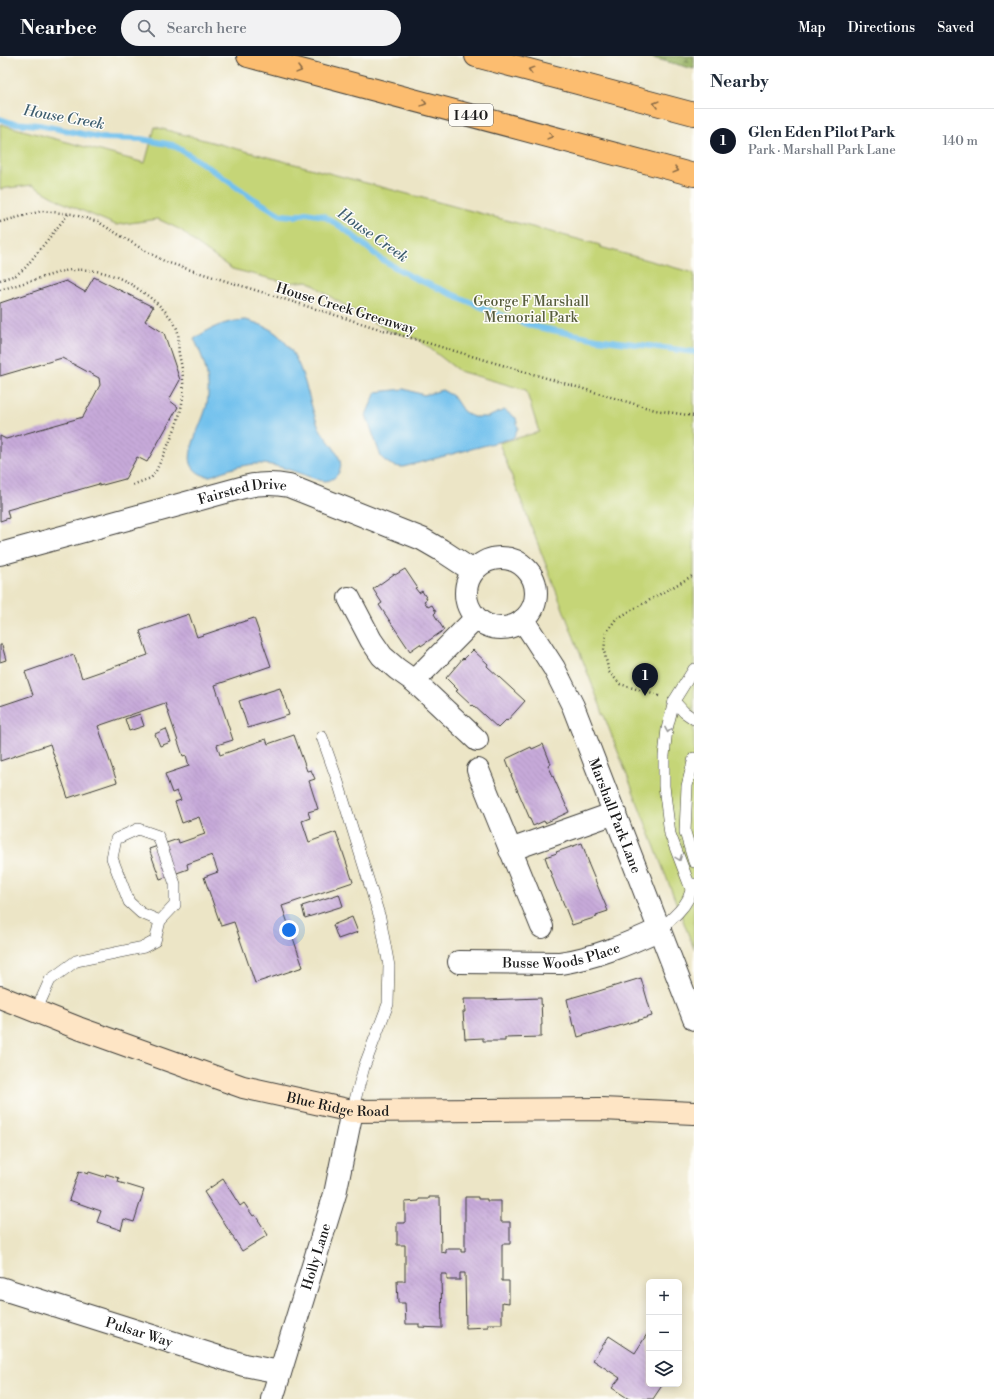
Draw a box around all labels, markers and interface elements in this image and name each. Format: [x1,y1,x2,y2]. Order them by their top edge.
search box [121,10,401,46]
text: Nearbee [20,16,97,40]
icon: search [135,17,157,39]
text: Search here [167,19,247,38]
text: Map [798,19,826,37]
text: Directions [848,19,915,37]
text: Saved [937,19,974,37]
one-way arrow [295,65,302,74]
one-way arrow [527,67,534,75]
text: Nearby [710,71,769,93]
one-way arrow [421,98,428,107]
one-way arrow [653,100,660,109]
water label: House Creek [21,101,106,134]
road number: I 440 [449,104,493,126]
text: Glen Eden Pilot Park [748,123,895,142]
one-way arrow [547,132,553,140]
text: 1 [720,133,726,149]
text: 140 m [942,133,978,149]
text: Park · Marshall Park Lane [748,142,896,158]
one-way arrow [672,165,679,174]
water label: House Creek [333,203,412,267]
street label: House Creek Greenway [274,279,418,339]
park label: George F Marshall Memorial Park [473,293,589,327]
street label: Fairsted Drive [196,476,288,509]
pin: 1 [632,663,658,696]
one-way arrow [664,727,672,733]
street label: Marshall Park Lane [584,756,645,876]
one-way arrow [674,854,682,861]
your location [279,920,299,940]
street label: Busse Woods Place [501,939,623,973]
street label: Blue Ridge Road [284,1089,389,1121]
street label: Holly Lane [298,1221,335,1292]
map controls [646,1279,682,1387]
button: + [646,1279,682,1315]
street label: Pulsar Way [103,1314,175,1352]
button: − [646,1315,682,1351]
button: layers [646,1351,682,1387]

